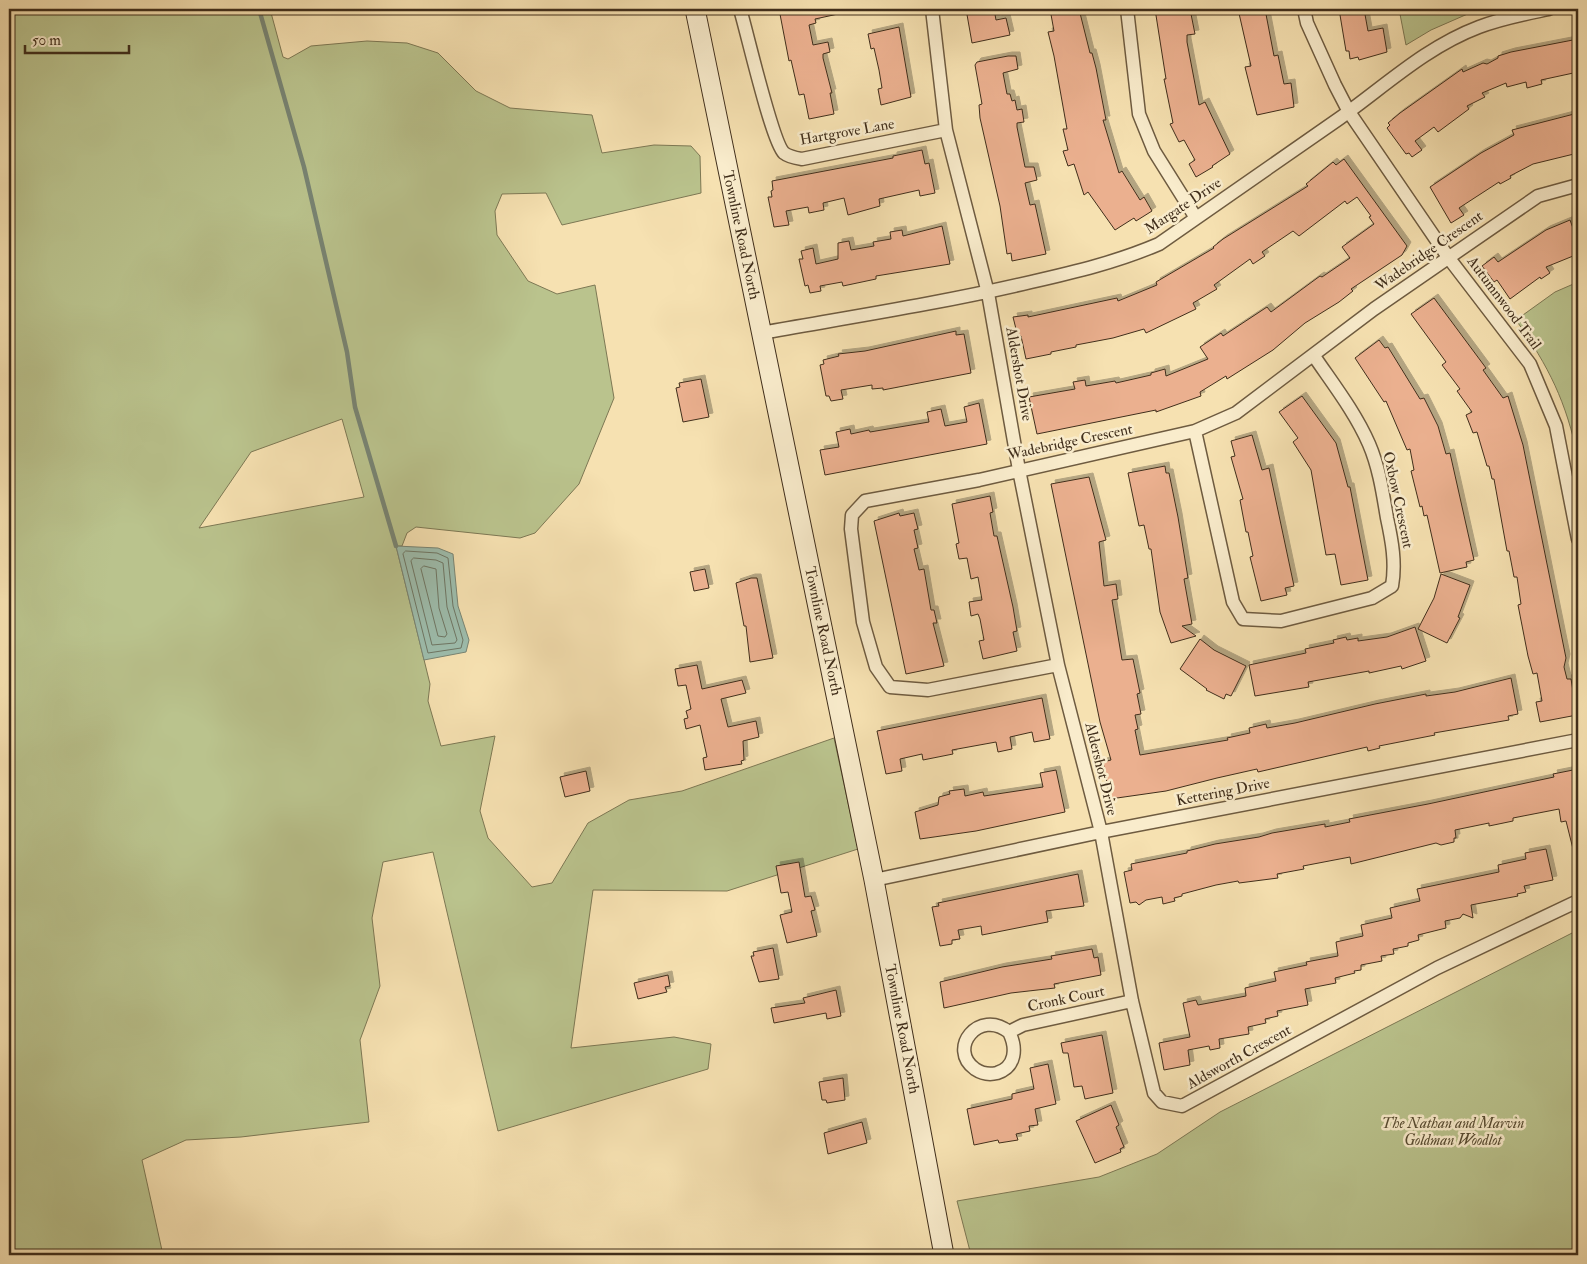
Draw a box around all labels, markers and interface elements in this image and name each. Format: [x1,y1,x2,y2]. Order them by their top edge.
scale bar [25,22,129,54]
text: 50 m [32,31,61,50]
street label: Hartgrove Lane [798,114,896,150]
street label: Townline Road North [718,169,764,301]
street label: Margate Drive [1141,173,1225,239]
street label: Wadebridge Crescent [1371,207,1487,296]
street label: Autumnwood Trail [1462,252,1545,354]
street label: Aldershot Drive [1001,325,1037,422]
street label: Wadebridge Crescent [1005,419,1134,465]
street label: Oxbow Crescent [1378,450,1418,550]
street label: Townline Road North [800,565,846,697]
street label: Aldershot Drive [1080,720,1122,817]
street label: Kettering Drive [1175,774,1271,810]
street label: Townline Road North [880,963,924,1095]
street label: Cronk Court [1026,982,1106,1016]
street label: Aldsworth Crescent [1183,1020,1295,1094]
park label: The Nathan and Marvin Goldman Woodlot [1382,1114,1524,1150]

